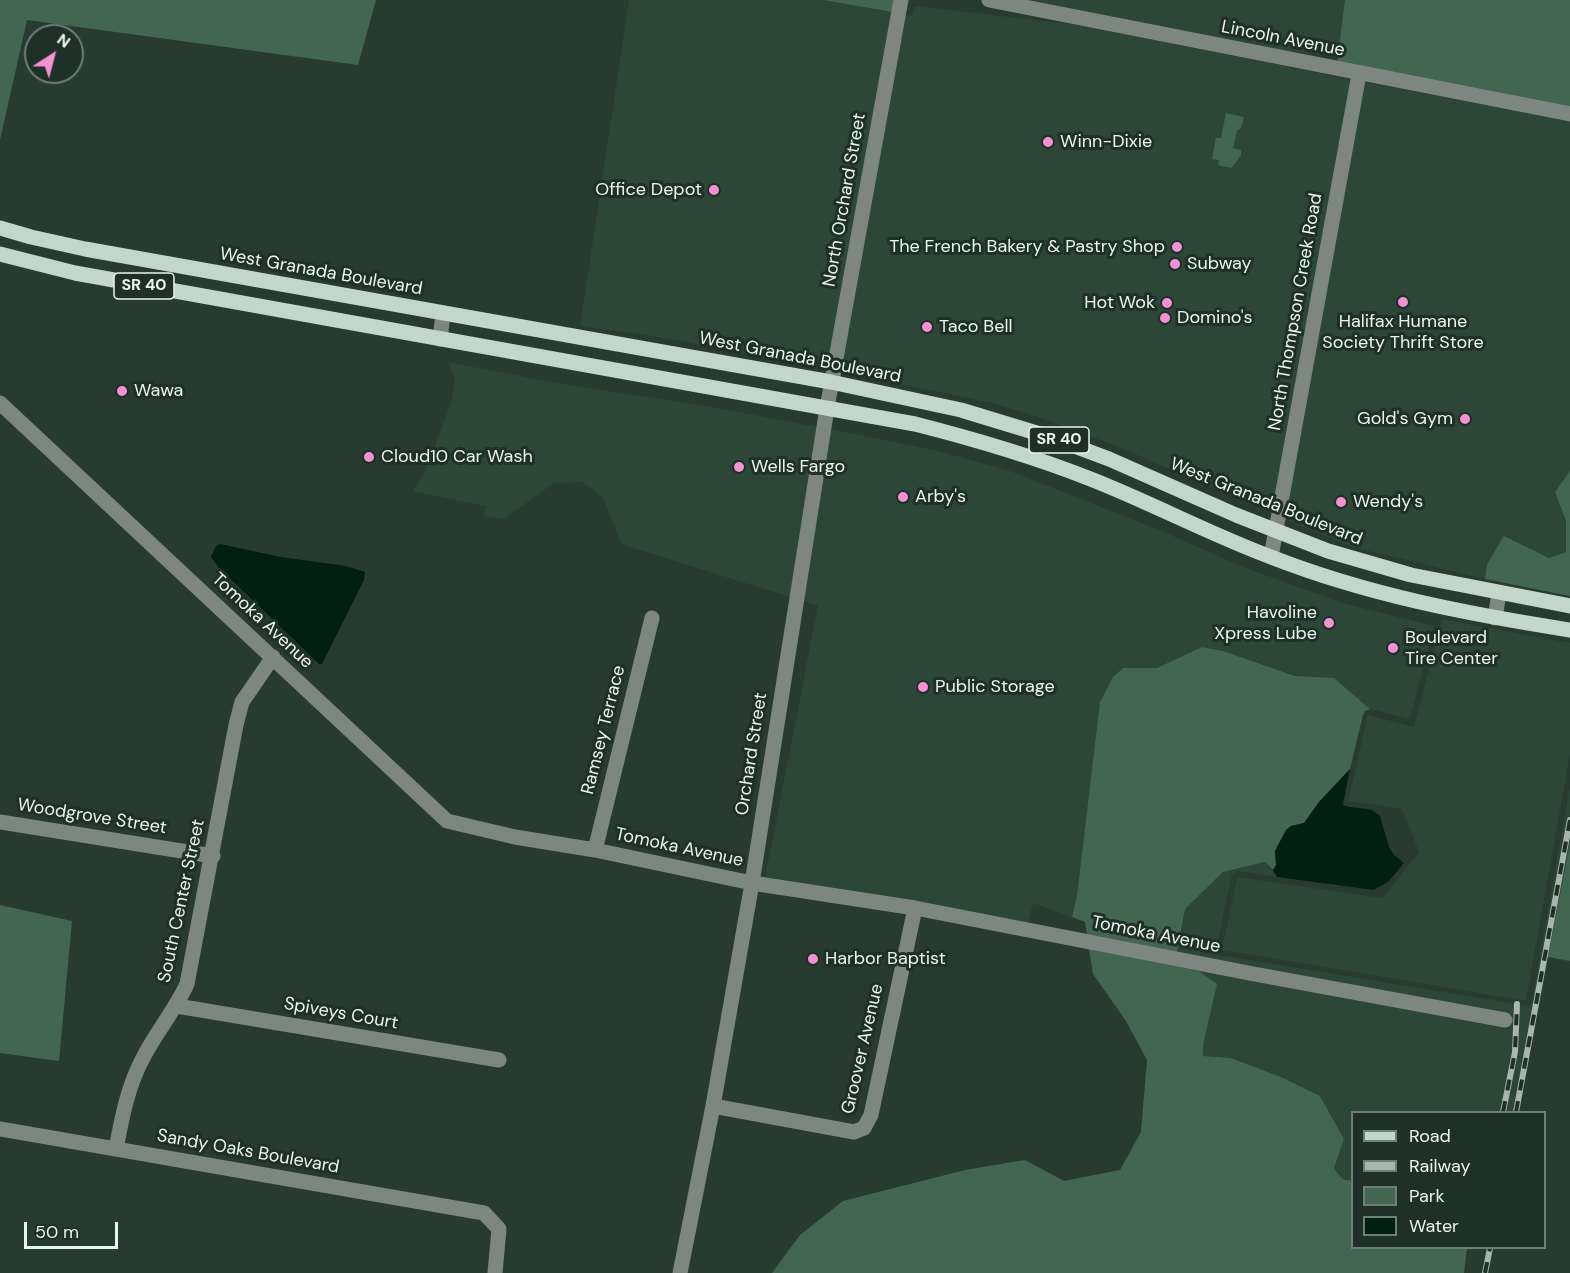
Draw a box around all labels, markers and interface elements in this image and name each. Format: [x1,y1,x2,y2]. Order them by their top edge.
street label: Lincoln Avenue [1219,16,1347,62]
north arrow [24,24,84,84]
text: N [53,29,75,53]
street label: North Orchard Street [819,111,871,289]
place label: Winn-Dixie [1060,131,1152,153]
marker: Winn-Dixie [1041,135,1055,149]
place label: Office Depot [595,179,702,201]
marker: Office Depot [707,183,721,197]
street label: North Thompson Creek Road [1264,192,1328,432]
place label: The French Bakery & Pastry Shop [889,236,1165,258]
marker: The French Bakery & Pastry Shop [1170,240,1184,254]
street label: West Granada Boulevard [218,244,424,300]
place label: Subway [1187,253,1252,275]
marker: Subway [1168,257,1182,271]
road number: SR 40 [114,273,174,299]
place label: Hot Wok [1084,292,1155,314]
marker: Halifax Humane Society Thrift Store [1396,295,1410,309]
marker: Hot Wok [1160,296,1174,310]
place label: Domino's [1177,307,1253,329]
marker: Domino's [1158,311,1172,325]
place label: Halifax Humane Society Thrift Store [1322,311,1484,354]
place label: Taco Bell [939,316,1012,338]
marker: Taco Bell [920,320,934,334]
street label: West Granada Boulevard [697,328,903,388]
place label: Wawa [134,380,183,402]
marker: Wawa [115,384,129,398]
place label: Gold's Gym [1357,408,1453,430]
marker: Gold's Gym [1458,412,1472,426]
road number: SR 40 [1029,427,1089,453]
place label: Cloud10 Car Wash [381,446,533,468]
marker: Cloud10 Car Wash [362,450,376,464]
street label: West Granada Boulevard [1167,454,1365,550]
place label: Wells Fargo [751,456,845,478]
marker: Wells Fargo [732,460,746,474]
place label: Arby's [915,486,966,508]
marker: Arby's [896,490,910,504]
place label: Wendy's [1353,491,1423,513]
marker: Wendy's [1334,495,1348,509]
street label: Tomoka Avenue [207,569,317,673]
place label: Havoline Xpress Lube [1214,602,1317,644]
marker: Havoline Xpress Lube [1322,616,1336,630]
place label: Boulevard Tire Center [1405,627,1498,670]
marker: Boulevard Tire Center [1386,641,1400,655]
street label: Ramsey Terrace [578,663,630,797]
place label: Public Storage [935,676,1055,698]
marker: Public Storage [916,680,930,694]
street label: Orchard Street [732,691,772,817]
street label: Woodgrove Street [16,795,168,839]
street label: South Center Street [154,817,210,985]
street label: Tomoka Avenue [613,824,745,872]
street label: Tomoka Avenue [1090,912,1222,958]
place label: Harbor Baptist [825,948,946,970]
marker: Harbor Baptist [806,952,820,966]
street label: Groover Avenue [838,982,888,1116]
street label: Spiveys Court [282,993,400,1035]
legend [1351,1111,1546,1249]
text: Road [1409,1124,1451,1148]
street label: Sandy Oaks Boulevard [155,1125,341,1179]
text: Railway [1409,1154,1471,1178]
text: Park [1409,1184,1445,1208]
scale bar [27,1210,122,1248]
text: Water [1409,1214,1459,1238]
text: 50 m [35,1220,79,1244]

